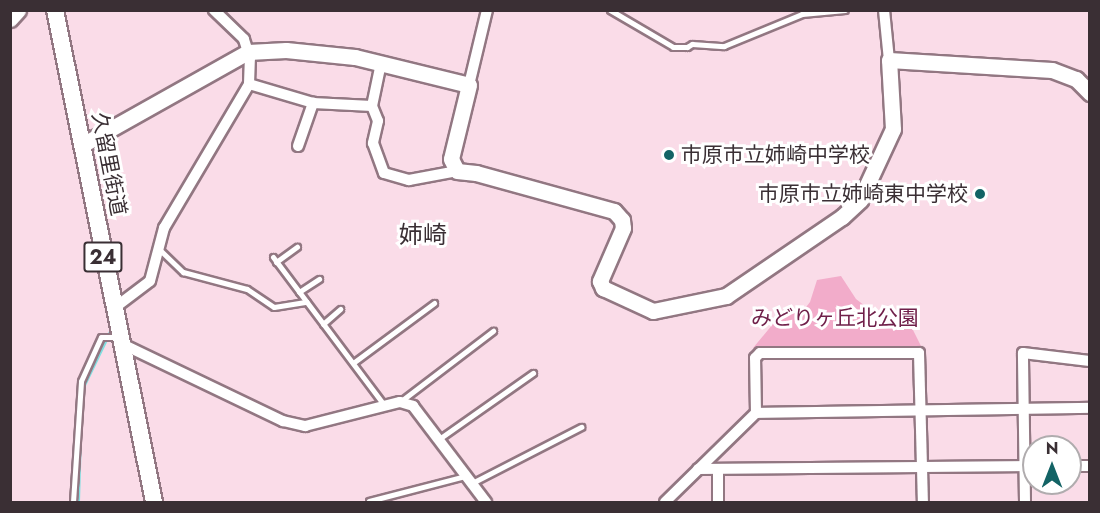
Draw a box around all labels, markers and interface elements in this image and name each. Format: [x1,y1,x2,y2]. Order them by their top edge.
street label: 久留里街道 [87,110,131,218]
place label: 市原市立姉崎中学校 [681,142,870,168]
marker: 市原市立姉崎中学校 [662,148,676,162]
place label: 市原市立姉崎東中学校 [758,181,968,207]
marker: 市原市立姉崎東中学校 [973,187,987,201]
district label: 姉崎 [399,221,447,249]
road number: 24 [82,240,124,274]
park label: みどりヶ丘北公園 [751,305,919,331]
north arrow [1022,435,1082,495]
text: N [1046,437,1058,460]

